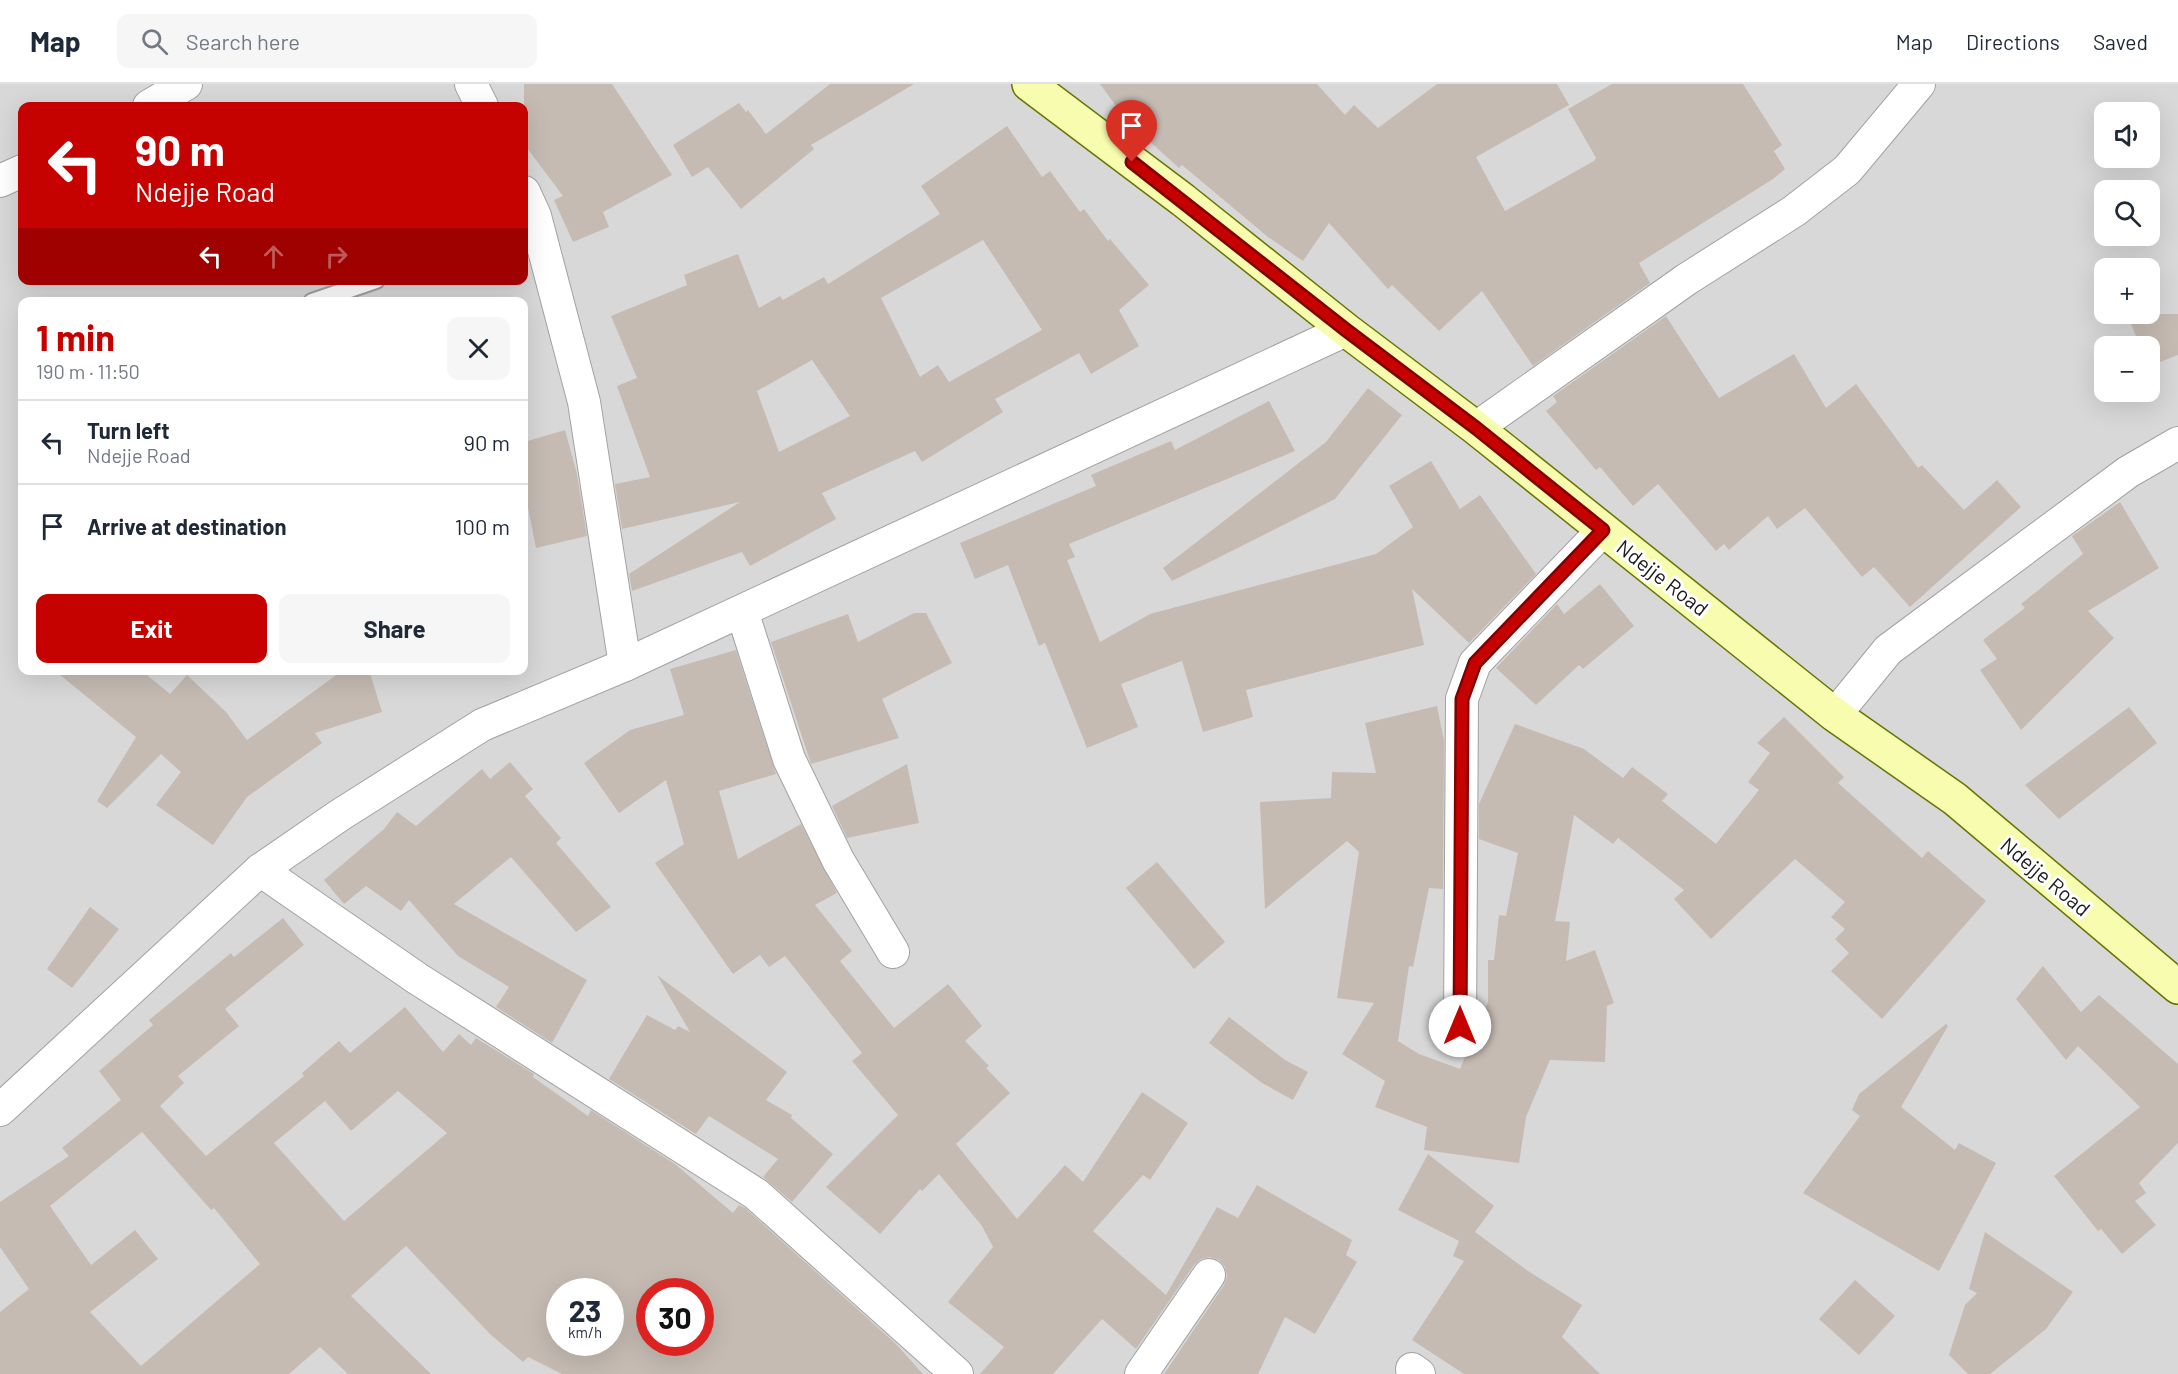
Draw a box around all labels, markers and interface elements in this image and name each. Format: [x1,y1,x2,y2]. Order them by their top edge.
search box [117,14,537,68]
text: Map [30,24,81,58]
icon: search [138,25,171,58]
text: Search here [186,28,300,54]
text: Map [1896,29,1933,54]
text: Directions [1966,29,2060,54]
text: Saved [2093,29,2148,54]
pin [1106,100,1157,162]
map controls [2094,102,2160,402]
button: sound [2094,102,2160,168]
icon: arrive [1115,109,1148,142]
text: 90 m [135,124,225,174]
icon: left [36,126,114,204]
text: Ndejje Road [135,175,275,207]
button: search [2094,180,2160,246]
icon: left [194,240,227,273]
icon: ahead [257,240,290,273]
icon: right [320,240,353,273]
button: + [2094,258,2160,324]
text: 1 min [36,315,115,358]
button: close [447,317,510,380]
button: − [2094,336,2160,402]
text: 190 m · 11:50 [36,359,140,383]
text: Turn left [87,417,170,443]
icon: left [36,426,69,459]
text: 90 m [464,429,510,455]
text: Ndejje Road [87,443,191,467]
icon: arrive [36,510,69,543]
text: Arrive at destination [87,513,286,539]
text: 100 m [455,513,510,539]
street label: Ndejje Road [1612,534,1714,620]
button: Exit [36,594,267,663]
button: Share [279,594,510,663]
street label: Ndejje Road [1996,831,2096,921]
position arrow [1428,994,1492,1058]
speed limit sign: 30 [636,1278,714,1356]
text: 23 [569,1292,601,1328]
text: km/h [568,1323,602,1341]

